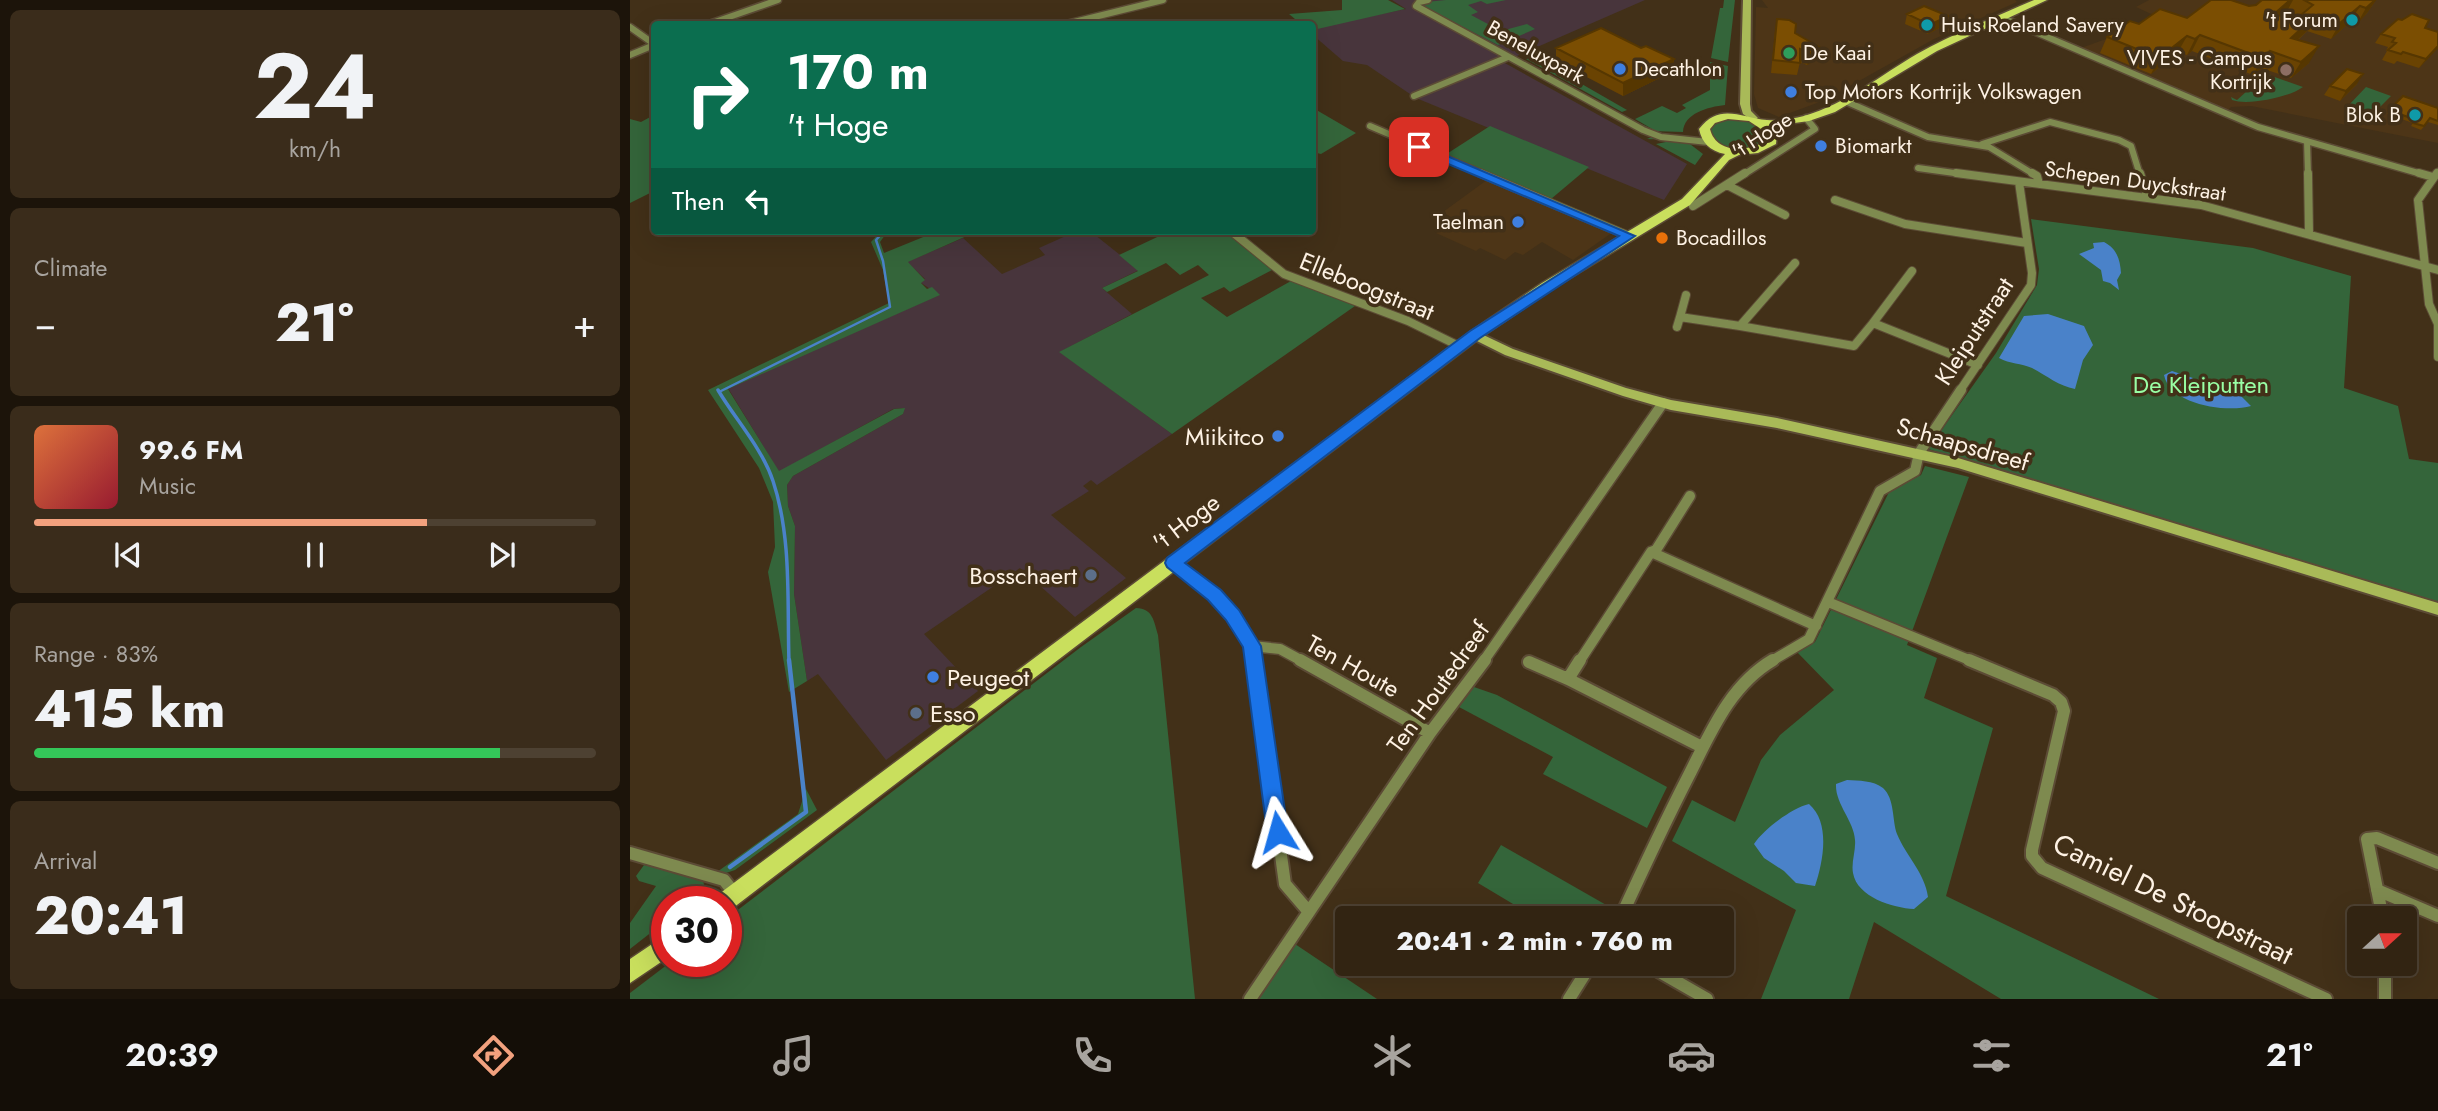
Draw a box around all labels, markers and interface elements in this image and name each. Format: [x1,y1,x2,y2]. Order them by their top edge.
place label: 't Forum [2265,5,2338,35]
place label: Huis Roeland Savery [1941,10,2125,40]
marker: 't Forum [2344,12,2360,28]
street label: Beneluxpark [1482,13,1591,92]
marker: Huis Roeland Savery [1919,17,1935,33]
text: 24 [253,21,377,152]
text: 170 m [787,37,929,107]
place label: De Kaai [1803,38,1872,68]
place label: VIVES - Campus Kortrijk [2127,43,2273,97]
marker: De Kaai [1781,45,1797,61]
icon: right [672,49,763,140]
place label: Decathlon [1634,54,1723,84]
marker: Decathlon [1612,61,1628,77]
marker: VIVES - Campus Kortrijk [2278,62,2294,78]
place label: Top Motors Kortrijk Volkswagen [1805,77,2082,107]
marker: Top Motors Kortrijk Volkswagen [1783,84,1799,100]
place label: Blok B [2346,100,2401,130]
text: 't Hoge [787,102,888,148]
street label: 't Hoge [1726,104,1798,166]
marker: Blok B [2407,107,2423,123]
pin [1389,117,1449,177]
icon: arrive [1400,128,1438,166]
place label: Biomarkt [1835,131,1912,161]
text: km/h [289,132,341,166]
marker: Biomarkt [1813,138,1829,154]
street label: Schepen Duyckstraat [2042,153,2228,209]
text: Then [672,182,725,220]
icon: left [739,182,777,220]
place label: Taelman [1433,207,1504,237]
marker: Taelman [1510,214,1526,230]
place label: Bocadillos [1676,223,1766,253]
marker: Bocadillos [1654,230,1670,246]
street label: Elleboogstraat [1294,243,1440,329]
text: Climate [34,251,107,285]
street label: Kleiputstraat [1926,270,2022,392]
text: 21° [275,285,354,361]
text: − [34,296,56,351]
text: + [573,296,596,351]
park label: De Kleiputten [2133,367,2269,402]
street label: Schaapsdreef [1892,408,2035,480]
place label: Miikitco [1185,419,1264,454]
marker: Miikitco [1270,428,1286,444]
text: 99.6 FM [139,431,243,469]
text: Music [139,469,196,503]
street label: 't Hoge [1145,485,1227,559]
icon: previous [109,536,147,574]
icon: pause [296,536,334,574]
icon: next [483,536,521,574]
place label: Bosschaert [969,558,1077,593]
marker: Bosschaert [1083,567,1099,583]
street label: Ten Houtedreef [1378,613,1498,760]
street label: Ten Houte [1300,626,1406,706]
text: Range · 83% [34,637,158,671]
place label: Peugeot [947,660,1030,695]
marker: Peugeot [925,669,941,685]
text: 415 km [34,671,225,747]
place label: Esso [930,696,976,731]
marker: Esso [908,705,924,721]
position arrow [1241,795,1315,869]
street label: Camiel De Stoopstraat [2046,823,2300,975]
text: Arrival [34,844,97,878]
text: 20:41 [34,878,187,954]
speed limit sign: 30 [651,886,742,977]
north arrow [2347,906,2417,976]
map controls [2347,906,2417,976]
text: 20:41 · 2 min · 760 m [1396,922,1673,960]
icon: directions [469,1031,518,1080]
icon: music [769,1031,818,1080]
icon: phone [1068,1031,1117,1080]
icon: climate [1368,1031,1417,1080]
icon: car [1667,1031,1716,1080]
icon: filters [1967,1031,2016,1080]
text: 20:39 [125,1032,219,1078]
text: 21° [2266,1032,2313,1078]

